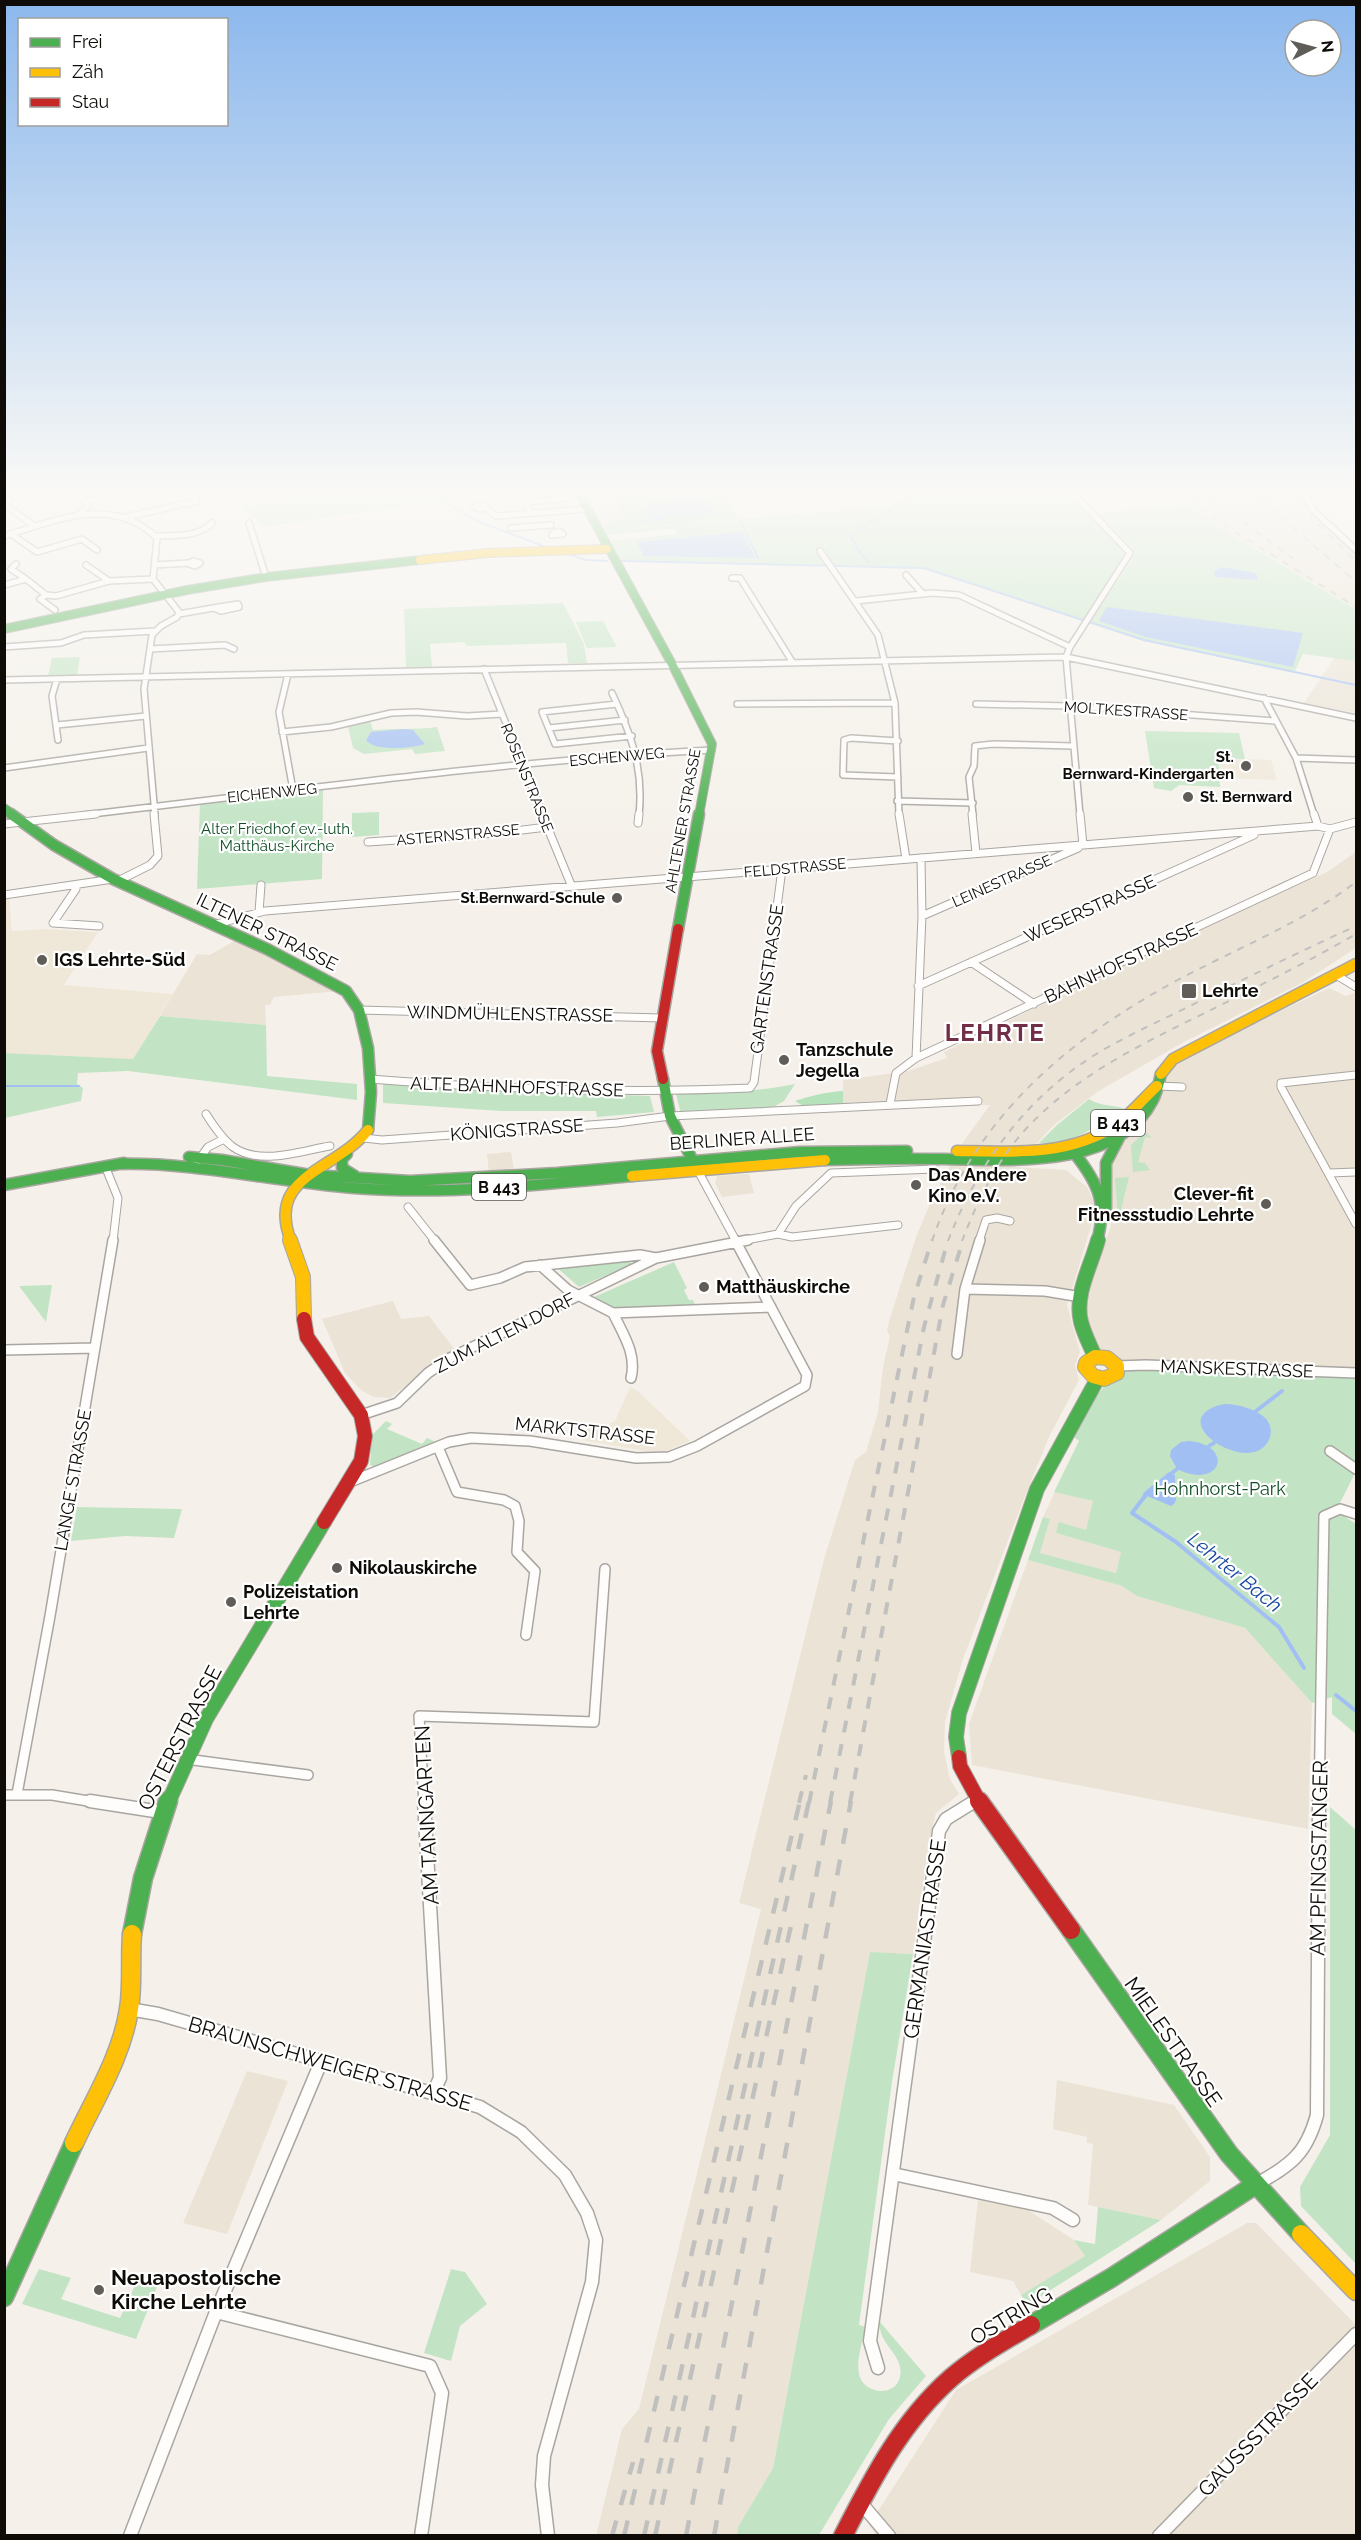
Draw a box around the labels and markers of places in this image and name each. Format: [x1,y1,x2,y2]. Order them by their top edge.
place label: St. Bernward-Kindergarten [1062,748,1234,783]
marker: St. Bernward-Kindergarten [1239,759,1253,773]
place label: St. Bernward [1200,788,1292,806]
marker: St. Bernward [1181,790,1195,804]
place label: St.Bernward-Schule [461,889,605,907]
marker: St.Bernward-Schule [610,891,624,905]
place label: IGS Lehrte-Süd [54,949,185,970]
marker: IGS Lehrte-Süd [35,953,49,967]
place label: Lehrte [1202,980,1259,1001]
marker: Lehrte [1180,982,1198,1000]
place label: Tanzschule Jegella [796,1039,893,1081]
marker: Tanzschule Jegella [777,1053,791,1067]
place label: Das Andere Kino e.V. [928,1164,1027,1206]
marker: Das Andere Kino e.V. [909,1178,923,1192]
place label: Clever-fit Fitnessstudio Lehrte [1078,1183,1254,1225]
marker: Clever-fit Fitnessstudio Lehrte [1259,1197,1273,1211]
place label: Matthäuskirche [716,1276,850,1297]
marker: Matthäuskirche [697,1280,711,1294]
place label: Nikolauskirche [349,1557,477,1578]
marker: Nikolauskirche [330,1561,344,1575]
place label: Polizeistation Lehrte [243,1581,359,1623]
marker: Polizeistation Lehrte [224,1595,238,1609]
place label: Neuapostolische Kirche Lehrte [111,2265,281,2314]
marker: Neuapostolische Kirche Lehrte [92,2283,106,2297]

